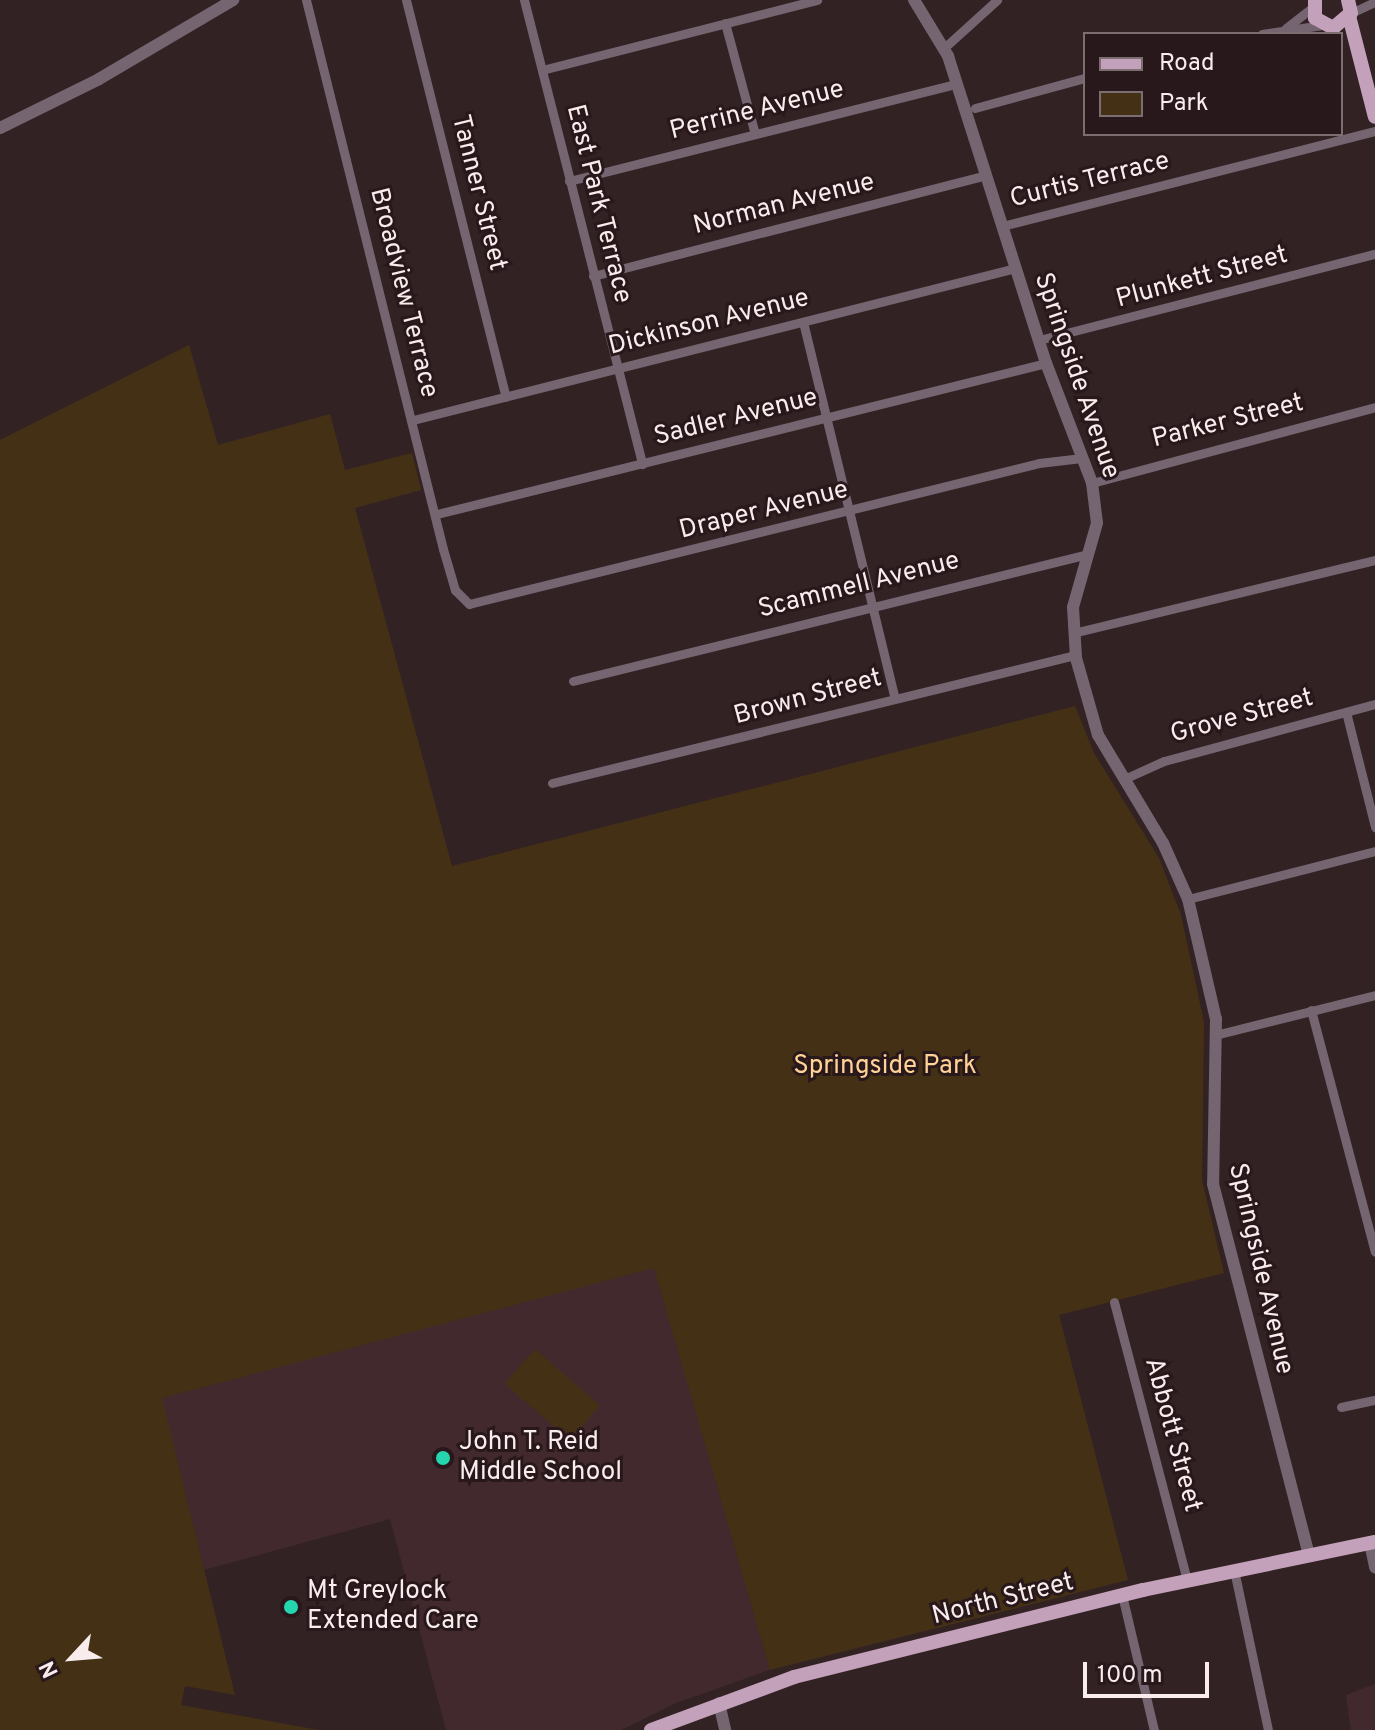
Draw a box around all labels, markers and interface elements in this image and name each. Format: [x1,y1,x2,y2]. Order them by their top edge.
legend [1083,32,1343,136]
text: Road [1159,49,1215,79]
street label: Perrine Avenue [666,74,848,148]
text: Park [1159,89,1209,119]
street label: East Park Terrace [558,101,638,307]
street label: Tanner Street [444,112,512,274]
street label: Curtis Terrace [1007,146,1173,216]
street label: Norman Avenue [690,167,878,243]
street label: Broadview Terrace [362,184,444,402]
street label: Plunkett Street [1113,240,1291,316]
street label: Springside Avenue [1026,268,1126,484]
street label: Dickinson Avenue [605,283,813,363]
street label: Sadler Avenue [651,382,821,454]
street label: Parker Street [1149,388,1307,456]
street label: Draper Avenue [676,475,852,547]
street label: Scammell Avenue [755,546,963,626]
street label: Brown Street [731,663,885,733]
street label: Grove Street [1167,683,1317,751]
park label: Springside Park [793,1051,977,1083]
street label: Springside Avenue [1220,1160,1300,1378]
street label: Abbott Street [1136,1354,1208,1516]
place label: John T. Reid Middle School [459,1427,622,1488]
marker: John T. Reid Middle School [434,1449,452,1467]
street label: North Street [929,1567,1077,1633]
place label: Mt Greylock Extended Care [307,1576,479,1638]
marker: Mt Greylock Extended Care [282,1598,300,1616]
north arrow [32,1618,112,1698]
scale bar [1087,1646,1213,1696]
text: N [34,1656,66,1682]
text: 100 m [1097,1661,1163,1691]

